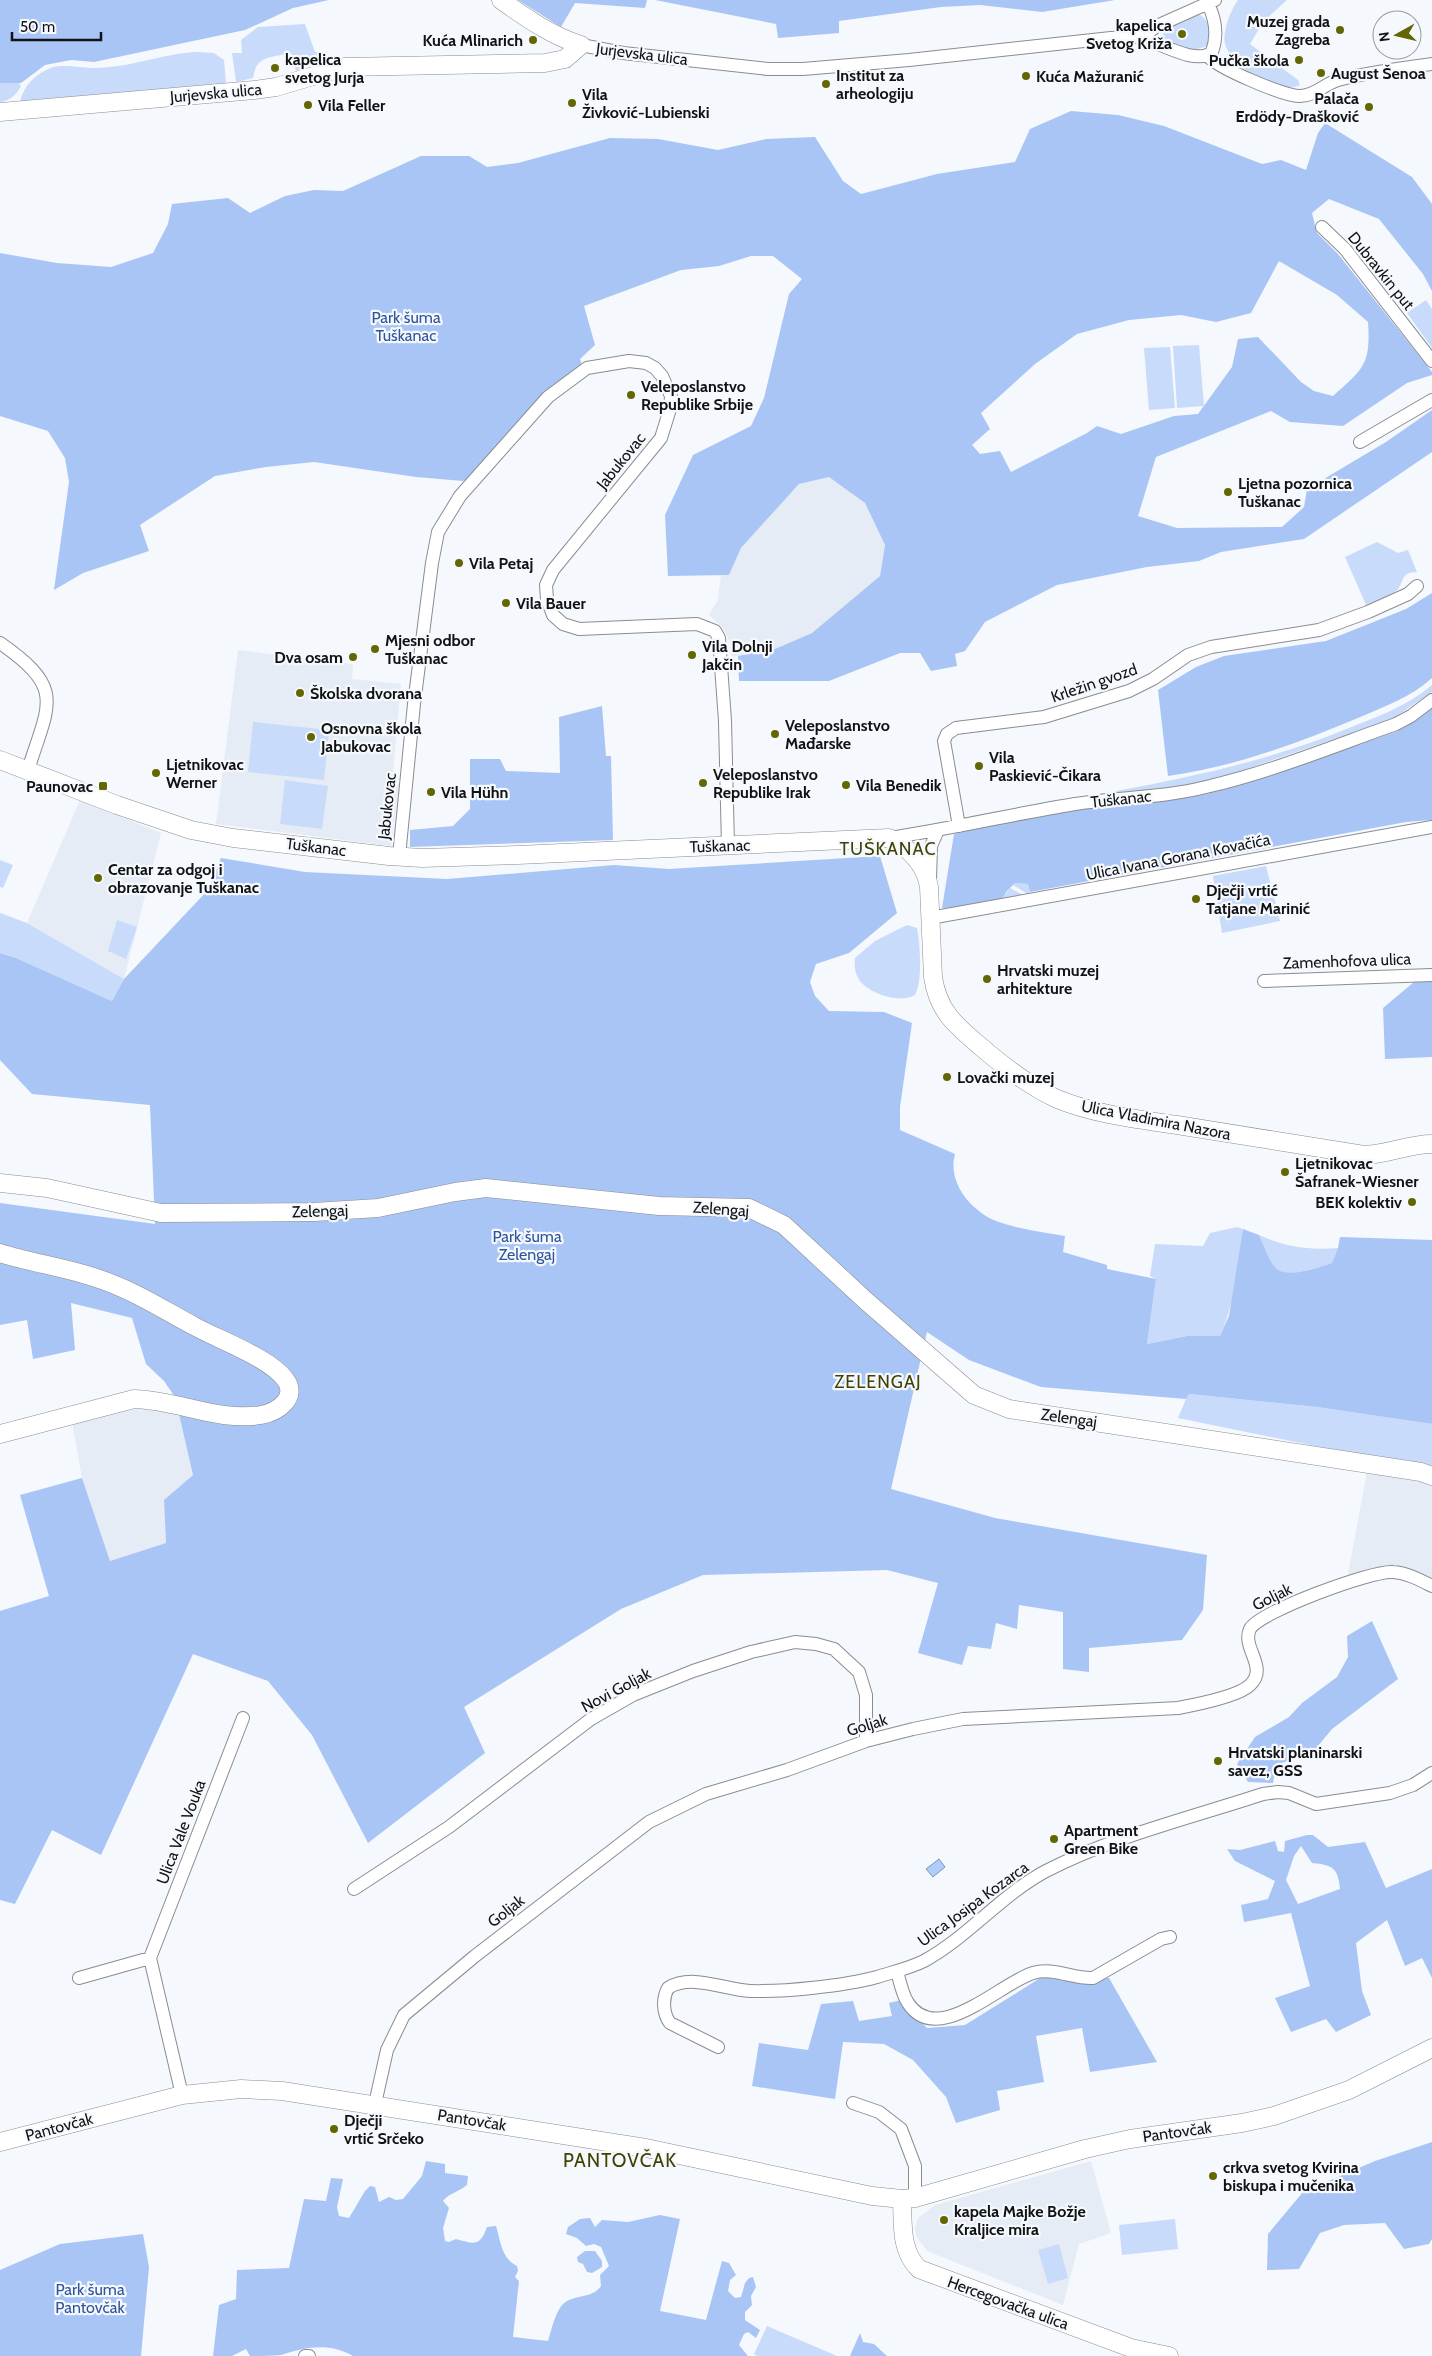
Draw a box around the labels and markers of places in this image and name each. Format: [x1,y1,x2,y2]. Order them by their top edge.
place label: Muzej grada Zagreba [1247,12,1330,49]
place label: kapelica Svetog Križa [1086,16,1172,53]
marker: Muzej grada Zagreba [1334,24,1346,36]
marker: kapelica Svetog Križa [1176,28,1188,40]
place label: Kuća Mlinarich [423,31,523,50]
marker: Kuća Mlinarich [527,34,539,46]
place label: kapelica svetog Jurja [285,50,364,87]
place label: Pučka škola [1209,51,1289,70]
marker: Pučka škola [1293,54,1305,66]
marker: kapelica svetog Jurja [269,62,281,74]
place label: August Šenoa [1331,64,1426,83]
place label: Institut za arheologiju [836,66,914,103]
place label: Kuća Mažuranić [1036,67,1144,86]
marker: August Šenoa [1315,67,1327,79]
marker: Kuća Mažuranić [1020,70,1032,82]
marker: Institut za arheologiju [820,78,832,90]
place label: Vila Živković-Lubienski [582,85,710,122]
place label: Palača Erdödy-Drašković [1235,89,1359,126]
place label: Vila Feller [318,96,386,115]
marker: Vila Živković-Lubienski [566,97,578,109]
marker: Vila Feller [302,99,314,111]
marker: Palača Erdödy-Drašković [1363,101,1375,113]
place label: Veleposlanstvo Republike Srbije [641,377,753,414]
marker: Veleposlanstvo Republike Srbije [625,389,637,401]
place label: Ljetna pozornica Tuškanac [1238,474,1352,511]
marker: Ljetna pozornica Tuškanac [1222,486,1234,498]
place label: Vila Petaj [469,554,533,573]
marker: Vila Petaj [453,557,465,569]
place label: Vila Bauer [516,594,586,613]
marker: Vila Bauer [500,597,512,609]
place label: Mjesni odbor Tuškanac [385,631,476,668]
place label: Vila Dolnji Jakčin [701,637,773,674]
marker: Mjesni odbor Tuškanac [369,643,381,655]
place label: Dva osam [274,648,343,667]
marker: Vila Dolnji Jakčin [686,649,698,661]
marker: Dva osam [347,651,359,663]
place label: Školska dvorana [310,684,422,703]
marker: Školska dvorana [294,687,306,699]
place label: Veleposlanstvo Mađarske [785,716,890,753]
place label: Osnovna škola Jabukovac [320,719,422,756]
marker: Veleposlanstvo Mađarske [769,728,781,740]
marker: Osnovna škola Jabukovac [305,731,317,743]
place label: Vila Paskiević-Čikara [989,748,1101,785]
place label: Ljetnikovac Werner [166,755,244,792]
marker: Vila Paskiević-Čikara [973,760,985,772]
place label: Veleposlanstvo Republike Irak [713,765,818,802]
marker: Ljetnikovac Werner [150,767,162,779]
place label: Vila Benedik [856,776,942,795]
place label: Paunovac [26,777,93,796]
marker: Veleposlanstvo Republike Irak [697,777,709,789]
marker: Vila Benedik [840,779,852,791]
marker: Paunovac [97,780,109,792]
place label: Vila Hühn [441,783,508,802]
marker: Vila Hühn [425,786,437,798]
place label: Centar za odgoj i obrazovanje Tuškanac [108,860,259,897]
marker: Centar za odgoj i obrazovanje Tuškanac [92,872,104,884]
place label: Dječji vrtić Tatjane Marinić [1206,881,1310,918]
marker: Dječji vrtić Tatjane Marinić [1190,893,1202,905]
place label: Hrvatski muzej arhitekture [997,961,1099,998]
marker: Hrvatski muzej arhitekture [981,973,993,985]
place label: Lovački muzej [957,1068,1054,1087]
marker: Lovački muzej [941,1071,953,1083]
place label: Ljetnikovac Šafranek-Wiesner [1295,1154,1419,1191]
marker: Ljetnikovac Šafranek-Wiesner [1279,1166,1291,1178]
place label: BEK kolektiv [1315,1193,1402,1212]
marker: BEK kolektiv [1406,1196,1418,1208]
place label: Hrvatski planinarski savez, GSS [1228,1743,1362,1780]
marker: Hrvatski planinarski savez, GSS [1212,1755,1224,1767]
place label: Apartment Green Bike [1064,1821,1139,1858]
marker: Apartment Green Bike [1048,1833,1060,1845]
place label: Dječji vrtić Srčeko [344,2111,424,2148]
marker: Dječji vrtić Srčeko [328,2123,340,2135]
place label: crkva svetog Kvirina biskupa i mučenika [1223,2158,1359,2195]
marker: crkva svetog Kvirina biskupa i mučenika [1207,2170,1219,2182]
place label: kapela Majke Božje Kraljice mira [954,2202,1086,2239]
marker: kapela Majke Božje Kraljice mira [938,2214,950,2226]

